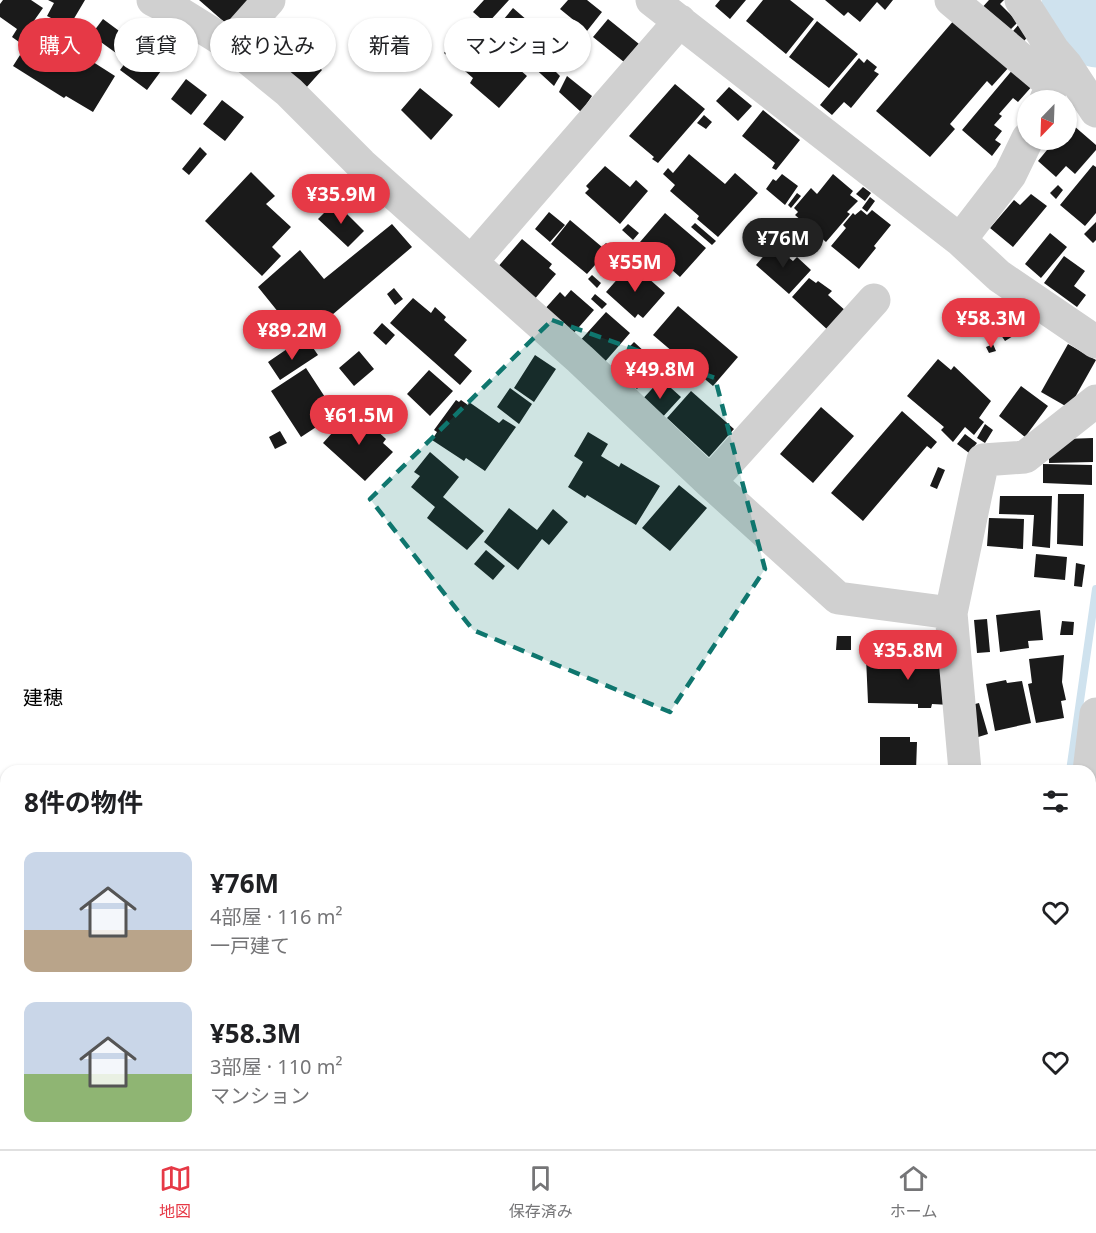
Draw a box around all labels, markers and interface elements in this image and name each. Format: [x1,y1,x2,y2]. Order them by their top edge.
chip: 購入 [18,18,102,72]
chip: 賃貸 [114,18,198,72]
chip: 絞り込み [210,18,336,72]
chip: 新着 [348,18,432,72]
chip: マンション [444,18,591,72]
north arrow [1017,90,1077,150]
map controls [1017,90,1077,150]
pin: ¥35.9M [292,174,390,225]
text: ¥35.9M [306,180,376,207]
pin: ¥76M [747,218,819,269]
text: ¥76M [756,224,810,251]
pin: ¥55M [599,242,671,293]
text: ¥55M [608,248,662,275]
pin: ¥58.3M [942,298,1040,349]
text: ¥58.3M [956,304,1026,331]
pin: ¥89.2M [243,310,341,361]
text: ¥89.2M [257,316,327,343]
pin: ¥49.8M [611,349,709,400]
text: ¥49.8M [625,355,695,382]
pin: ¥61.5M [310,395,408,446]
text: ¥61.5M [324,401,394,428]
pin: ¥35.8M [859,630,957,681]
text: ¥35.8M [873,636,943,663]
district label: 建穂 [23,684,63,711]
text: 8件の物件 [24,784,143,820]
icon: filters [1039,785,1072,818]
text: ¥76M [210,865,279,901]
icon: home [72,876,144,948]
icon: heart [1039,896,1072,929]
text: 4部屋 · 116 m² [210,903,342,930]
text: 一戸建て [210,932,290,959]
text: ¥58.3M [210,1015,301,1051]
icon: home [72,1026,144,1098]
icon: heart [1039,1046,1072,1079]
text: 3部屋 · 110 m² [210,1053,342,1080]
text: マンション [210,1082,310,1109]
tab: 地図 [159,1162,192,1222]
tab: 保存済み [509,1162,573,1222]
tab: ホーム [890,1162,937,1222]

